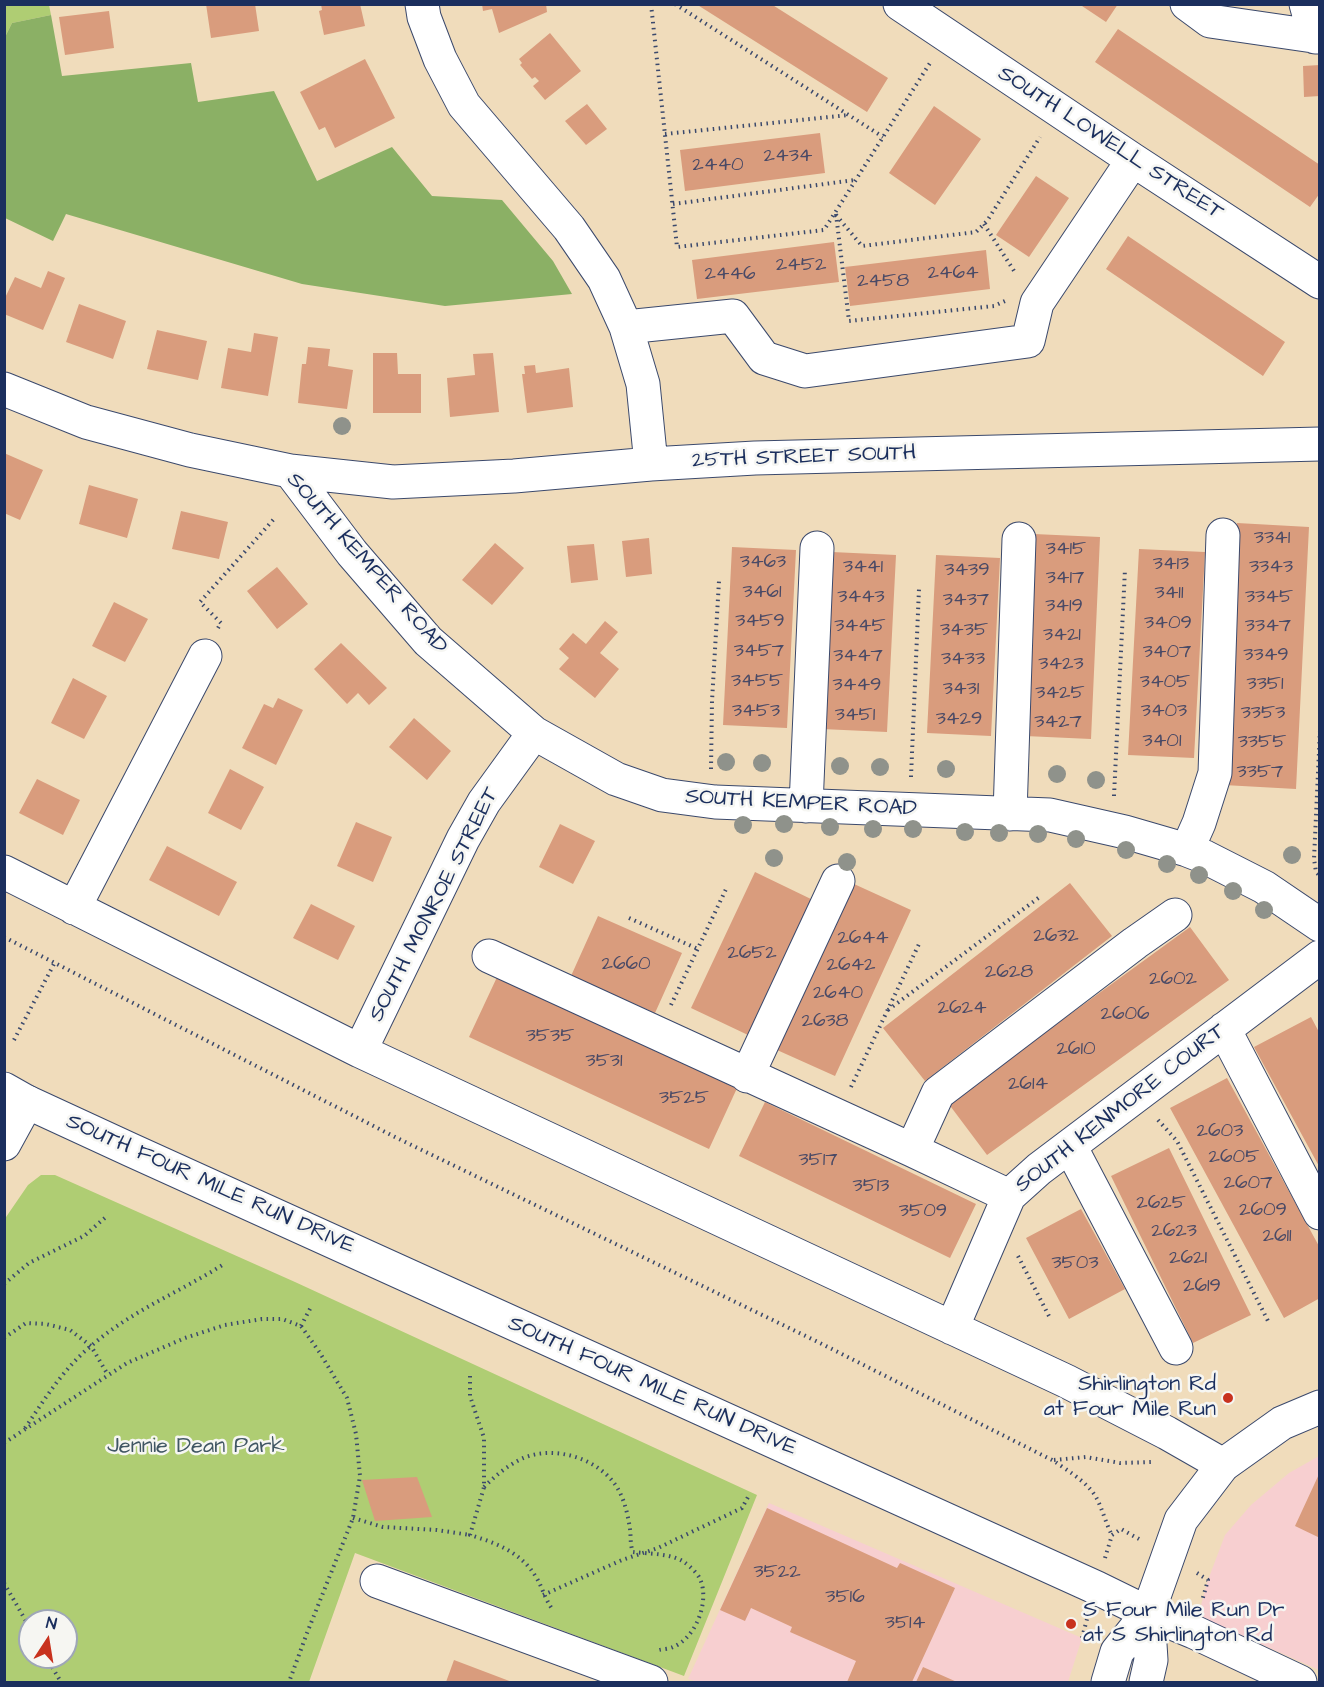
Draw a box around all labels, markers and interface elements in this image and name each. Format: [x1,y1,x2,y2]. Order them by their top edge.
street label: SOUTH LOWELL STREET [992,61,1228,227]
house number: 2434 [764,145,812,169]
house number: 2440 [692,154,744,178]
house number: 2452 [776,254,826,278]
house number: 2464 [927,262,979,286]
house number: 2446 [704,263,756,287]
house number: 2458 [857,270,909,294]
street label: 25TH STREET SOUTH [691,441,917,475]
street label: SOUTH KEMPER ROAD [280,468,452,660]
house number: 3341 [1254,527,1290,551]
house number: 3415 [1046,538,1086,562]
house number: 3463 [740,551,786,575]
house number: 3413 [1153,553,1189,577]
house number: 3441 [843,556,883,580]
house number: 3343 [1249,556,1293,580]
house number: 3439 [944,559,990,583]
house number: 3417 [1046,567,1084,591]
house number: 3461 [743,581,781,605]
house number: 3411 [1155,582,1183,606]
house number: 3443 [837,586,885,610]
house number: 3345 [1245,586,1293,610]
house number: 3437 [943,589,989,613]
house number: 3419 [1045,595,1083,619]
house number: 3459 [735,610,785,634]
house number: 3409 [1144,612,1192,636]
house number: 3445 [834,615,886,639]
house number: 3347 [1245,615,1291,639]
house number: 3435 [940,619,988,643]
house number: 3421 [1043,624,1081,648]
house number: 3457 [734,640,784,664]
house number: 3407 [1143,641,1191,665]
house number: 3349 [1243,644,1289,668]
house number: 3447 [833,645,883,669]
house number: 3433 [941,648,985,672]
house number: 3423 [1038,653,1084,677]
house number: 3455 [731,670,783,694]
house number: 3405 [1140,671,1190,695]
house number: 3351 [1246,673,1284,697]
house number: 3449 [833,674,881,698]
house number: 3431 [943,678,979,702]
house number: 3425 [1035,682,1085,706]
house number: 3453 [732,700,780,724]
house number: 3403 [1141,700,1187,724]
house number: 3353 [1241,702,1285,726]
house number: 3451 [835,704,875,728]
house number: 3429 [936,708,982,732]
house number: 3427 [1034,711,1082,735]
house number: 3401 [1143,730,1181,754]
house number: 3355 [1238,731,1286,755]
house number: 3357 [1237,761,1283,785]
street label: SOUTH MONROE STREET [364,783,506,1027]
street label: SOUTH KEMPER ROAD [685,785,917,823]
house number: 2632 [1033,925,1079,949]
house number: 2644 [837,927,889,951]
house number: 2652 [727,942,777,966]
house number: 2660 [601,953,651,977]
house number: 2642 [826,954,876,978]
house number: 2628 [985,961,1033,985]
house number: 2602 [1149,968,1197,992]
house number: 2640 [813,982,863,1006]
house number: 2624 [937,997,987,1021]
house number: 2606 [1100,1003,1150,1027]
house number: 2638 [801,1010,849,1034]
street label: SOUTH KENMORE COURT [1011,1019,1231,1199]
house number: 3535 [526,1025,574,1049]
house number: 2610 [1056,1038,1096,1062]
house number: 3531 [585,1050,623,1074]
house number: 2614 [1008,1073,1048,1097]
house number: 3525 [659,1087,709,1111]
street label: SOUTH FOUR MILE RUN DRIVE [62,1109,358,1261]
house number: 2603 [1197,1120,1243,1144]
house number: 2605 [1209,1146,1259,1170]
house number: 3517 [798,1149,838,1173]
house number: 2607 [1224,1172,1272,1196]
house number: 3513 [852,1175,890,1199]
house number: 2625 [1136,1192,1186,1216]
house number: 2609 [1239,1199,1287,1223]
house number: 3509 [899,1200,947,1224]
house number: 2623 [1151,1220,1197,1244]
house number: 2611 [1262,1225,1292,1249]
house number: 2621 [1169,1247,1207,1271]
house number: 3503 [1051,1252,1099,1276]
house number: 2619 [1183,1275,1221,1299]
street label: SOUTH FOUR MILE RUN DRIVE [504,1311,800,1463]
place label: Shirlington Rd at Four Mile Run [1044,1372,1216,1424]
marker: Shirlington Rd at Four Mile Run [1221,1391,1235,1405]
park label: Jennie Dean Park [107,1434,285,1460]
house number: 3522 [753,1561,801,1585]
house number: 3516 [825,1586,865,1610]
place label: S Four Mile Run Dr at S Shirlington Rd [1083,1598,1284,1650]
north arrow [18,1609,78,1669]
text: N [44,1612,59,1635]
house number: 3514 [885,1612,925,1636]
marker: S Four Mile Run Dr at S Shirlington Rd [1064,1617,1078,1631]

